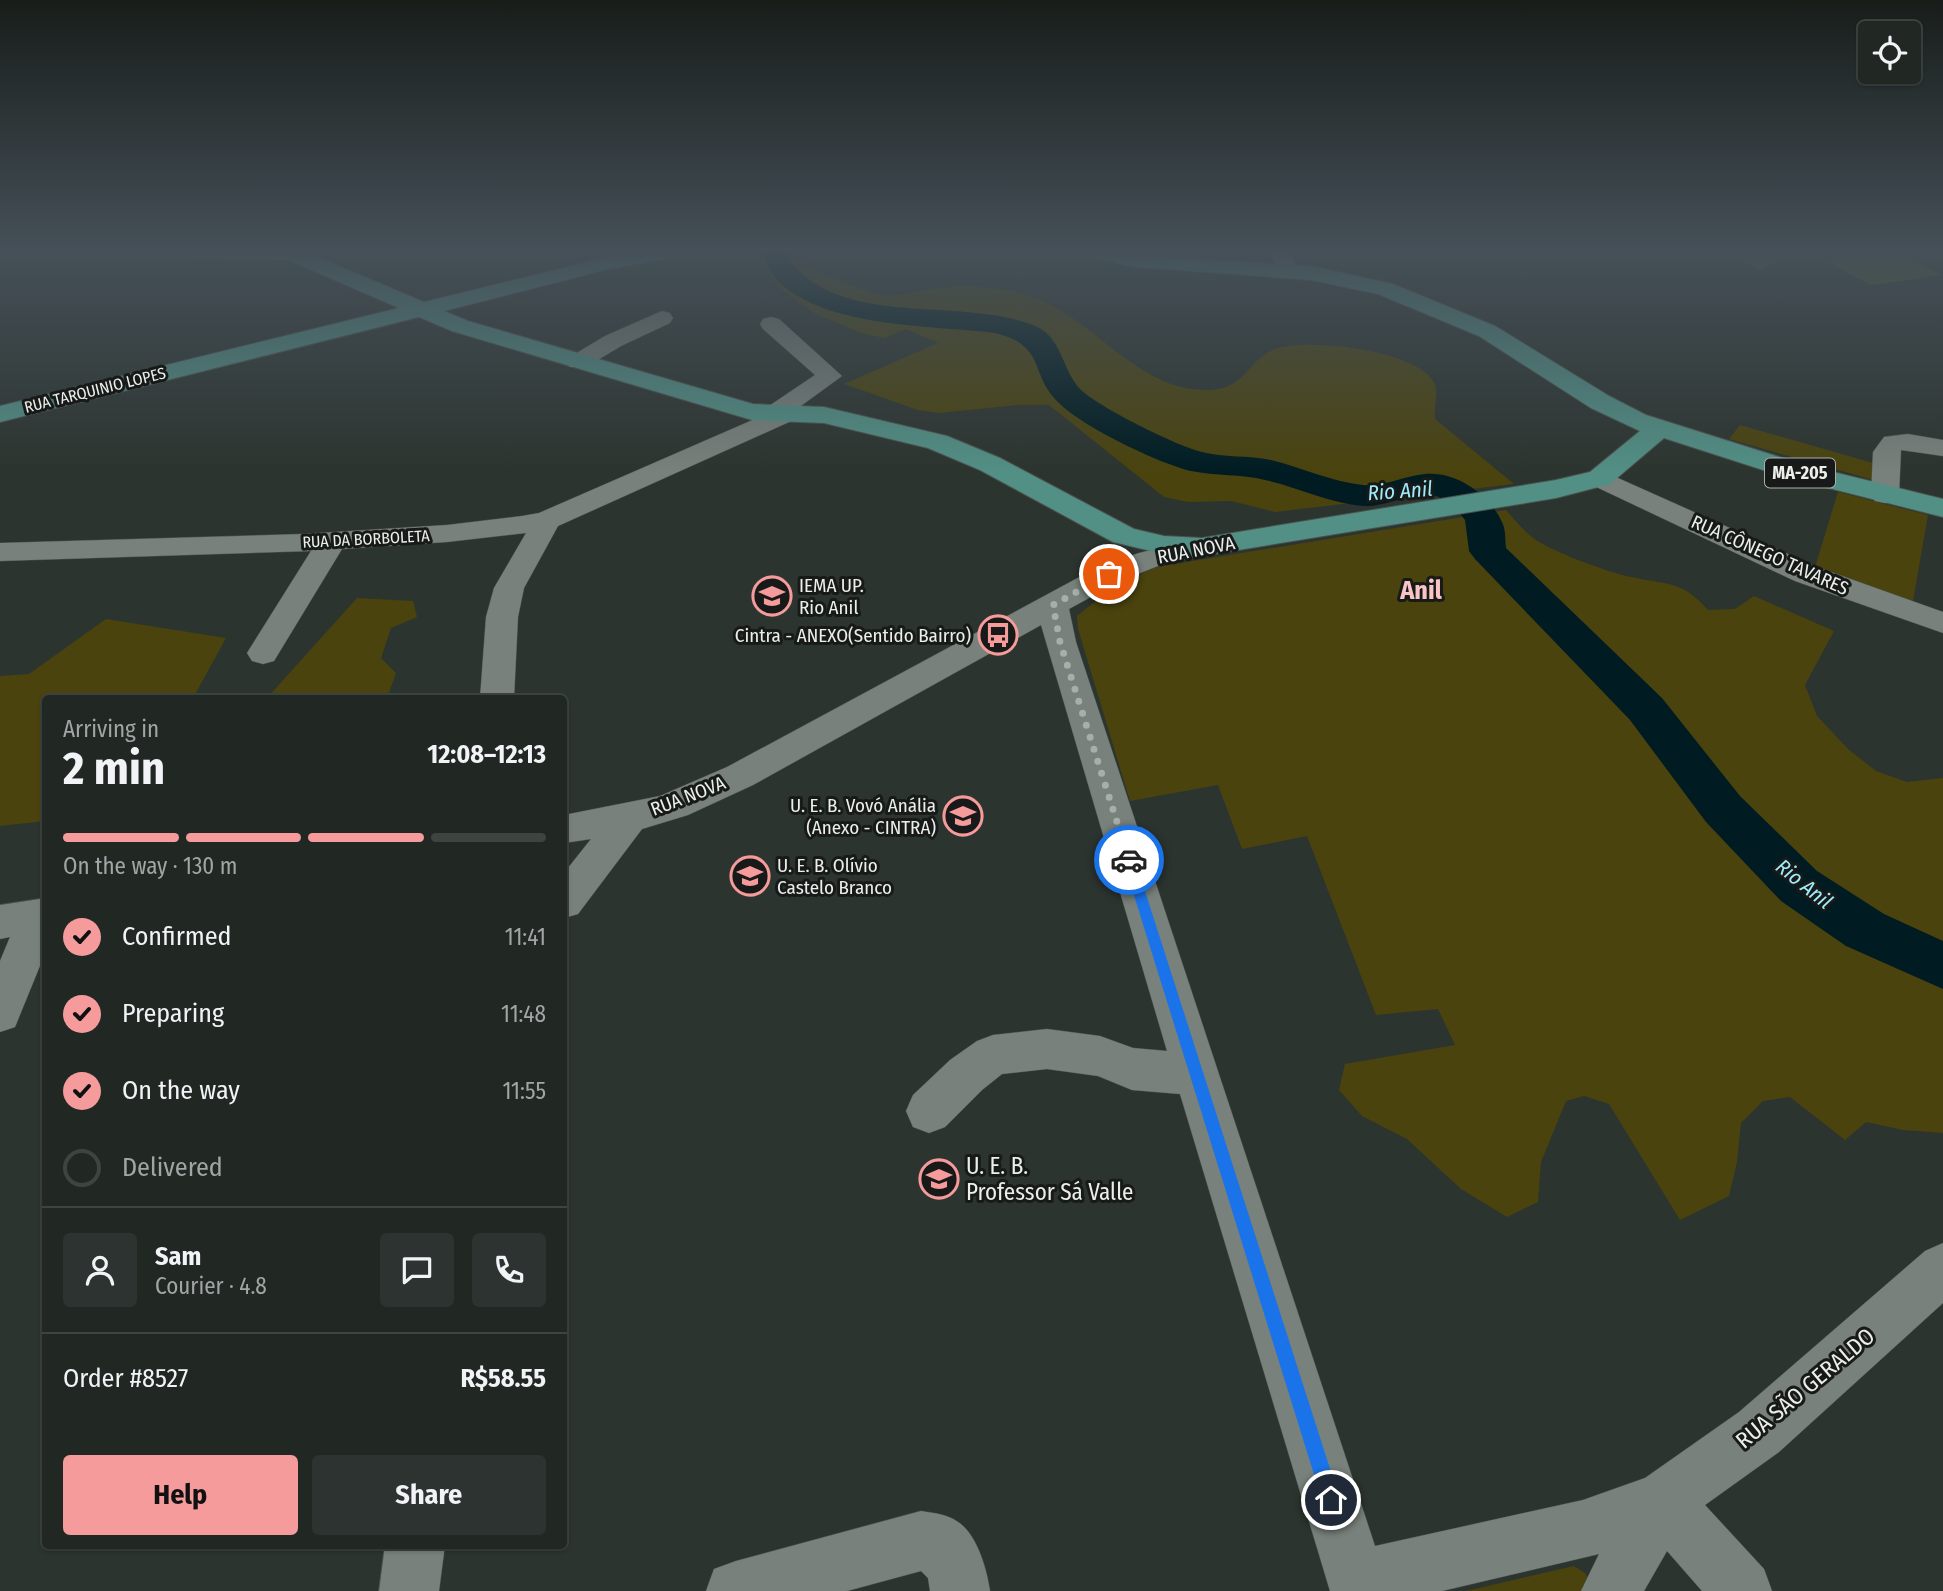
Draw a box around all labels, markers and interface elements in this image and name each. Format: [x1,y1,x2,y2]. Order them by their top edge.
map controls [1858,21,1921,84]
button: locate [1858,21,1921,84]
street label: RUA TARQUINIO LOPES [22,363,168,417]
road number: MA-205 [1765,458,1835,488]
water label: Rio Anil [1367,476,1433,506]
street label: RUA CÔNEGO TAVARES [1688,510,1852,600]
street label: RUA DA BORBOLETA [302,526,431,552]
street label: RUA NOVA [1155,531,1237,569]
pin [1079,544,1139,604]
icon: bag [1090,555,1128,593]
place label: IEMA UP. Rio Anil [799,574,864,619]
school or university icon: IEMA UP. Rio Anil [751,575,793,617]
district label: Anil [1399,575,1443,606]
bus stop icon: Cintra - ANEXO(Sentido Bairro) [977,614,1019,656]
place label: Cintra - ANEXO(Sentido Bairro) [735,624,971,647]
text: Arriving in [63,715,159,743]
text: 12:08–12:13 [427,739,546,770]
text: 2 min [63,741,165,796]
street label: RUA NOVA [647,771,729,821]
place label: U. E. B. Vovó Anália (Anexo - CINTRA) [790,794,936,839]
school or university icon: U. E. B. Vovó Anália (Anexo - CINTRA) [942,795,984,837]
courier [1094,825,1164,895]
icon: car [1110,841,1148,879]
text: On the way · 130 m [63,852,237,880]
water label: Rio Anil [1770,853,1838,915]
place label: U. E. B. Olívio Castelo Branco [777,854,892,899]
school or university icon: U. E. B. Olívio Castelo Branco [729,855,771,897]
icon: check [63,918,101,956]
text: Confirmed [122,921,232,952]
text: 11:41 [505,923,546,951]
icon: check [63,995,101,1033]
text: Preparing [122,998,224,1029]
text: 11:48 [501,1000,546,1028]
icon: check [63,1072,101,1110]
text: On the way [122,1075,240,1106]
text: 11:55 [502,1077,546,1105]
text: Delivered [122,1152,223,1183]
place label: U. E. B. Professor Sá Valle [966,1152,1133,1206]
school or university icon: U. E. B. Professor Sá Valle [918,1158,960,1200]
button: person [63,1233,137,1307]
button: chat [380,1233,454,1307]
button: phone [472,1233,546,1307]
text: Sam [155,1241,201,1272]
text: Courier · 4.8 [155,1272,267,1300]
street label: RUA SÃO GERALDO [1730,1322,1880,1454]
text: Order #8527 [63,1363,188,1394]
text: R$58.55 [461,1363,546,1394]
button: Help [63,1455,298,1535]
button: Share [312,1455,546,1535]
pin [1301,1470,1361,1530]
icon: home [1312,1481,1350,1519]

